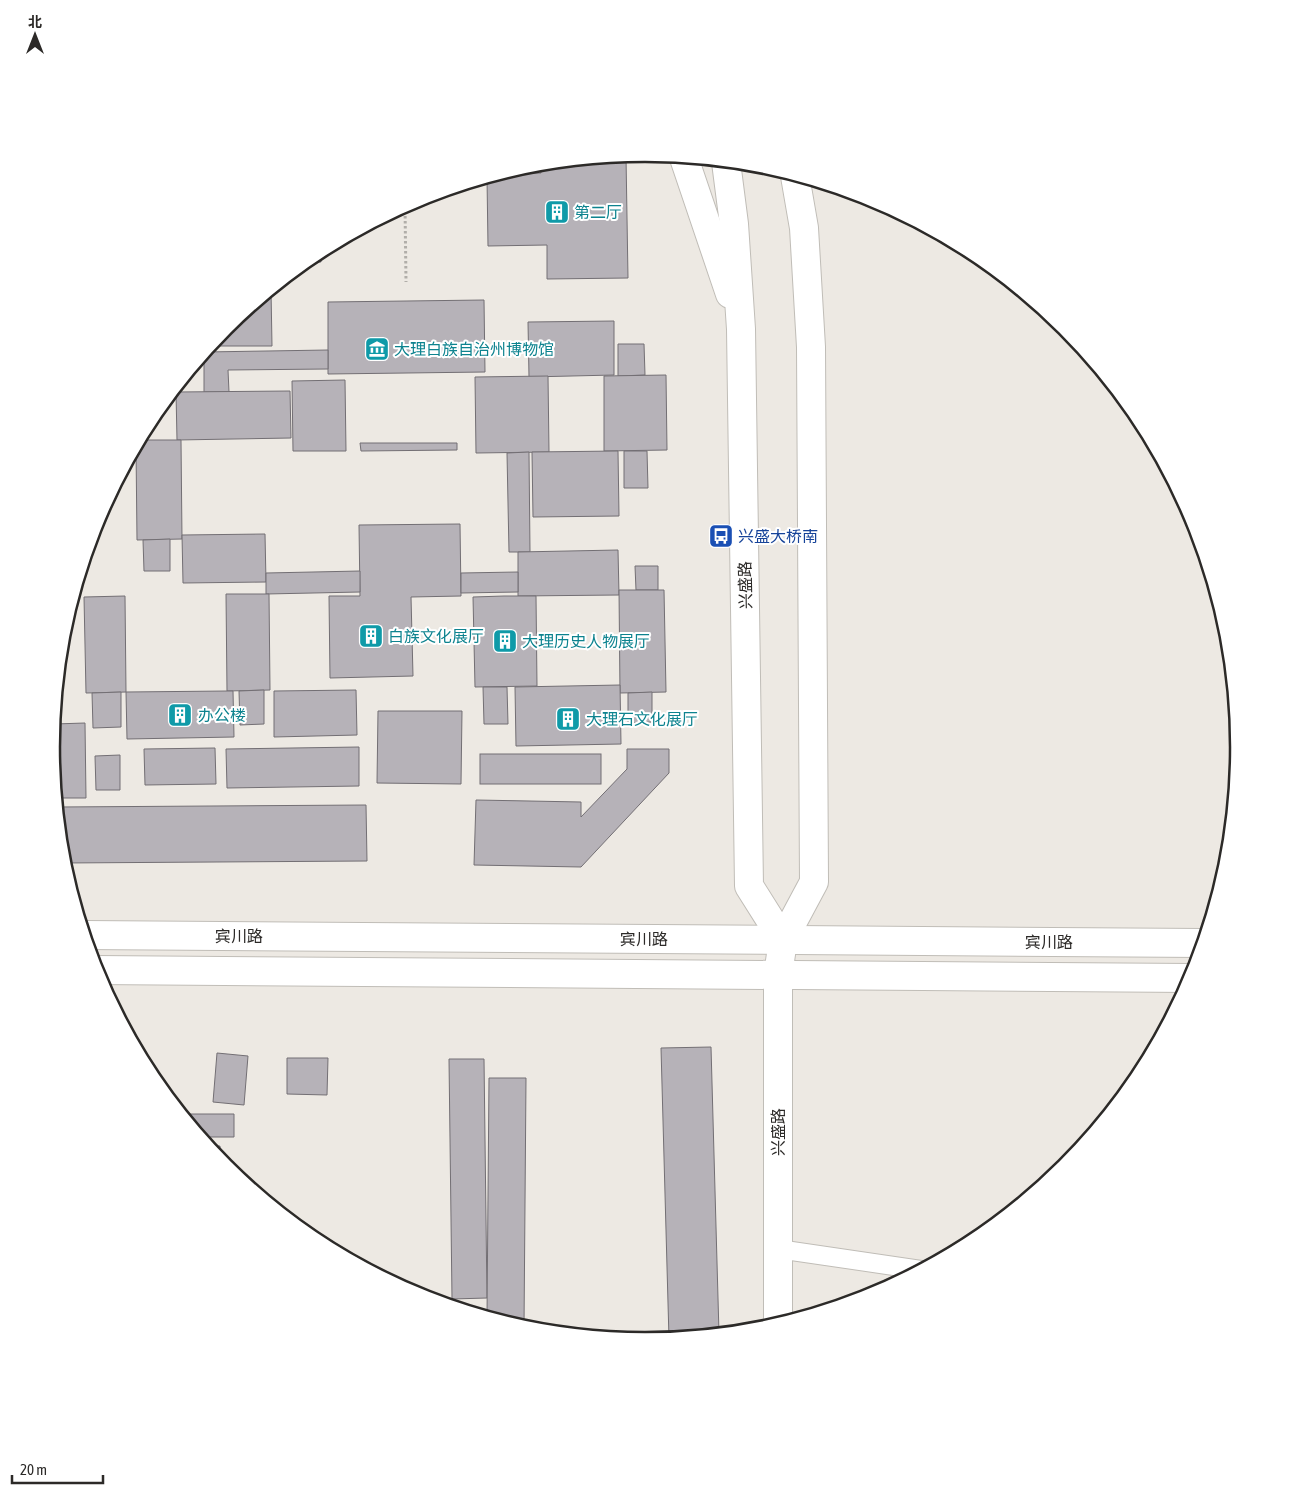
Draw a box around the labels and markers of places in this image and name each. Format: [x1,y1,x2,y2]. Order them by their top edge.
building icon: 第二厅 [544,199,570,225]
place label: 第二厅 [574,203,622,221]
museum icon: 大理白族自治州博物馆 [364,336,390,362]
place label: 大理白族自治州博物馆 [394,340,554,358]
bus stop icon: 兴盛大桥南 [708,523,734,549]
place label: 兴盛大桥南 [738,527,818,545]
building icon: 白族文化展厅 [358,623,384,649]
place label: 白族文化展厅 [388,627,484,645]
building icon: 大理历史人物展厅 [492,628,518,654]
place label: 大理历史人物展厅 [522,632,650,650]
building icon: 办公楼 [167,702,193,728]
place label: 办公楼 [198,706,246,724]
building icon: 大理石文化展厅 [555,706,581,732]
place label: 大理石文化展厅 [586,710,698,728]

